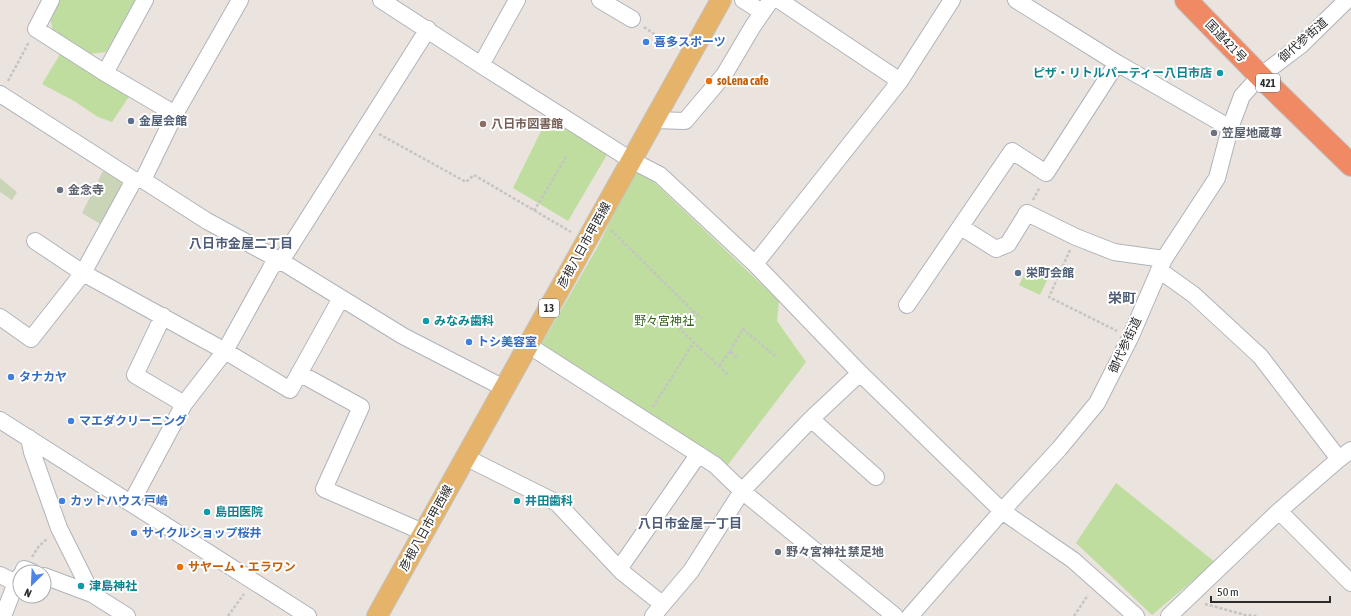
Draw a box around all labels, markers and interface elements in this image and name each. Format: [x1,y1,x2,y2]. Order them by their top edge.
street label: 御代参街道 [1276,15,1330,65]
street label: 国道421号 [1203,17,1249,65]
place label: 喜多スポーツ [654,35,726,49]
marker: 喜多スポーツ [641,37,651,47]
place label: ピザ・リトルパーティー八日市店 [1033,66,1212,80]
marker: ピザ・リトルパーティー八日市店 [1215,68,1225,78]
place label: soLena cafe [717,74,769,88]
road number: 421 [1256,74,1280,92]
marker: soLena cafe [704,76,714,86]
place label: 金屋会館 [139,114,187,128]
marker: 金屋会館 [126,116,136,126]
place label: 八日市図書館 [491,117,563,131]
marker: 八日市図書館 [478,119,488,129]
place label: 笠屋地蔵尊 [1221,126,1282,140]
marker: 笠屋地蔵尊 [1209,128,1219,138]
place label: 金念寺 [68,183,104,197]
marker: 金念寺 [55,185,65,195]
street label: 彦根八日市甲西線 [555,200,613,290]
district label: 八日市金屋二丁目 [189,236,293,251]
place label: 栄町会館 [1026,266,1074,280]
marker: 栄町会館 [1013,268,1023,278]
district label: 栄町 [1108,290,1136,306]
road number: 13 [539,299,559,317]
place label: みなみ歯科 [434,314,494,328]
park label: 野々宮神社 [634,314,694,328]
street label: 御代参街道 [1106,315,1144,375]
marker: みなみ歯科 [421,316,431,326]
place label: トシ美容室 [477,335,537,349]
marker: トシ美容室 [464,337,474,347]
place label: タナカヤ [19,370,67,384]
marker: タナカヤ [6,372,16,382]
place label: マエダクリーニング [79,414,187,428]
marker: マエダクリーニング [66,416,76,426]
street label: 彦根八日市甲西線 [397,483,455,573]
place label: カットハウス 戸嶋 [70,494,168,508]
place label: 井田歯科 [525,494,573,508]
marker: カットハウス 戸嶋 [57,496,67,506]
marker: 井田歯科 [512,496,522,506]
place label: 島田医院 [215,505,263,519]
marker: 島田医院 [202,507,212,517]
district label: 八日市金屋一丁目 [638,516,742,531]
place label: サイクルショップ桜井 [142,526,261,540]
marker: サイクルショップ桜井 [129,528,139,538]
place label: 野々宮神社 禁足地 [786,545,884,559]
marker: 野々宮神社 禁足地 [773,547,783,557]
place label: サヤーム・エラワン [188,560,296,574]
marker: サヤーム・エラワン [175,562,185,572]
north arrow [12,564,52,604]
scale bar [1211,578,1330,604]
place label: 津島神社 [89,579,137,593]
marker: 津島神社 [76,581,86,591]
text: 50 m [1217,585,1239,599]
text: N [23,586,33,600]

